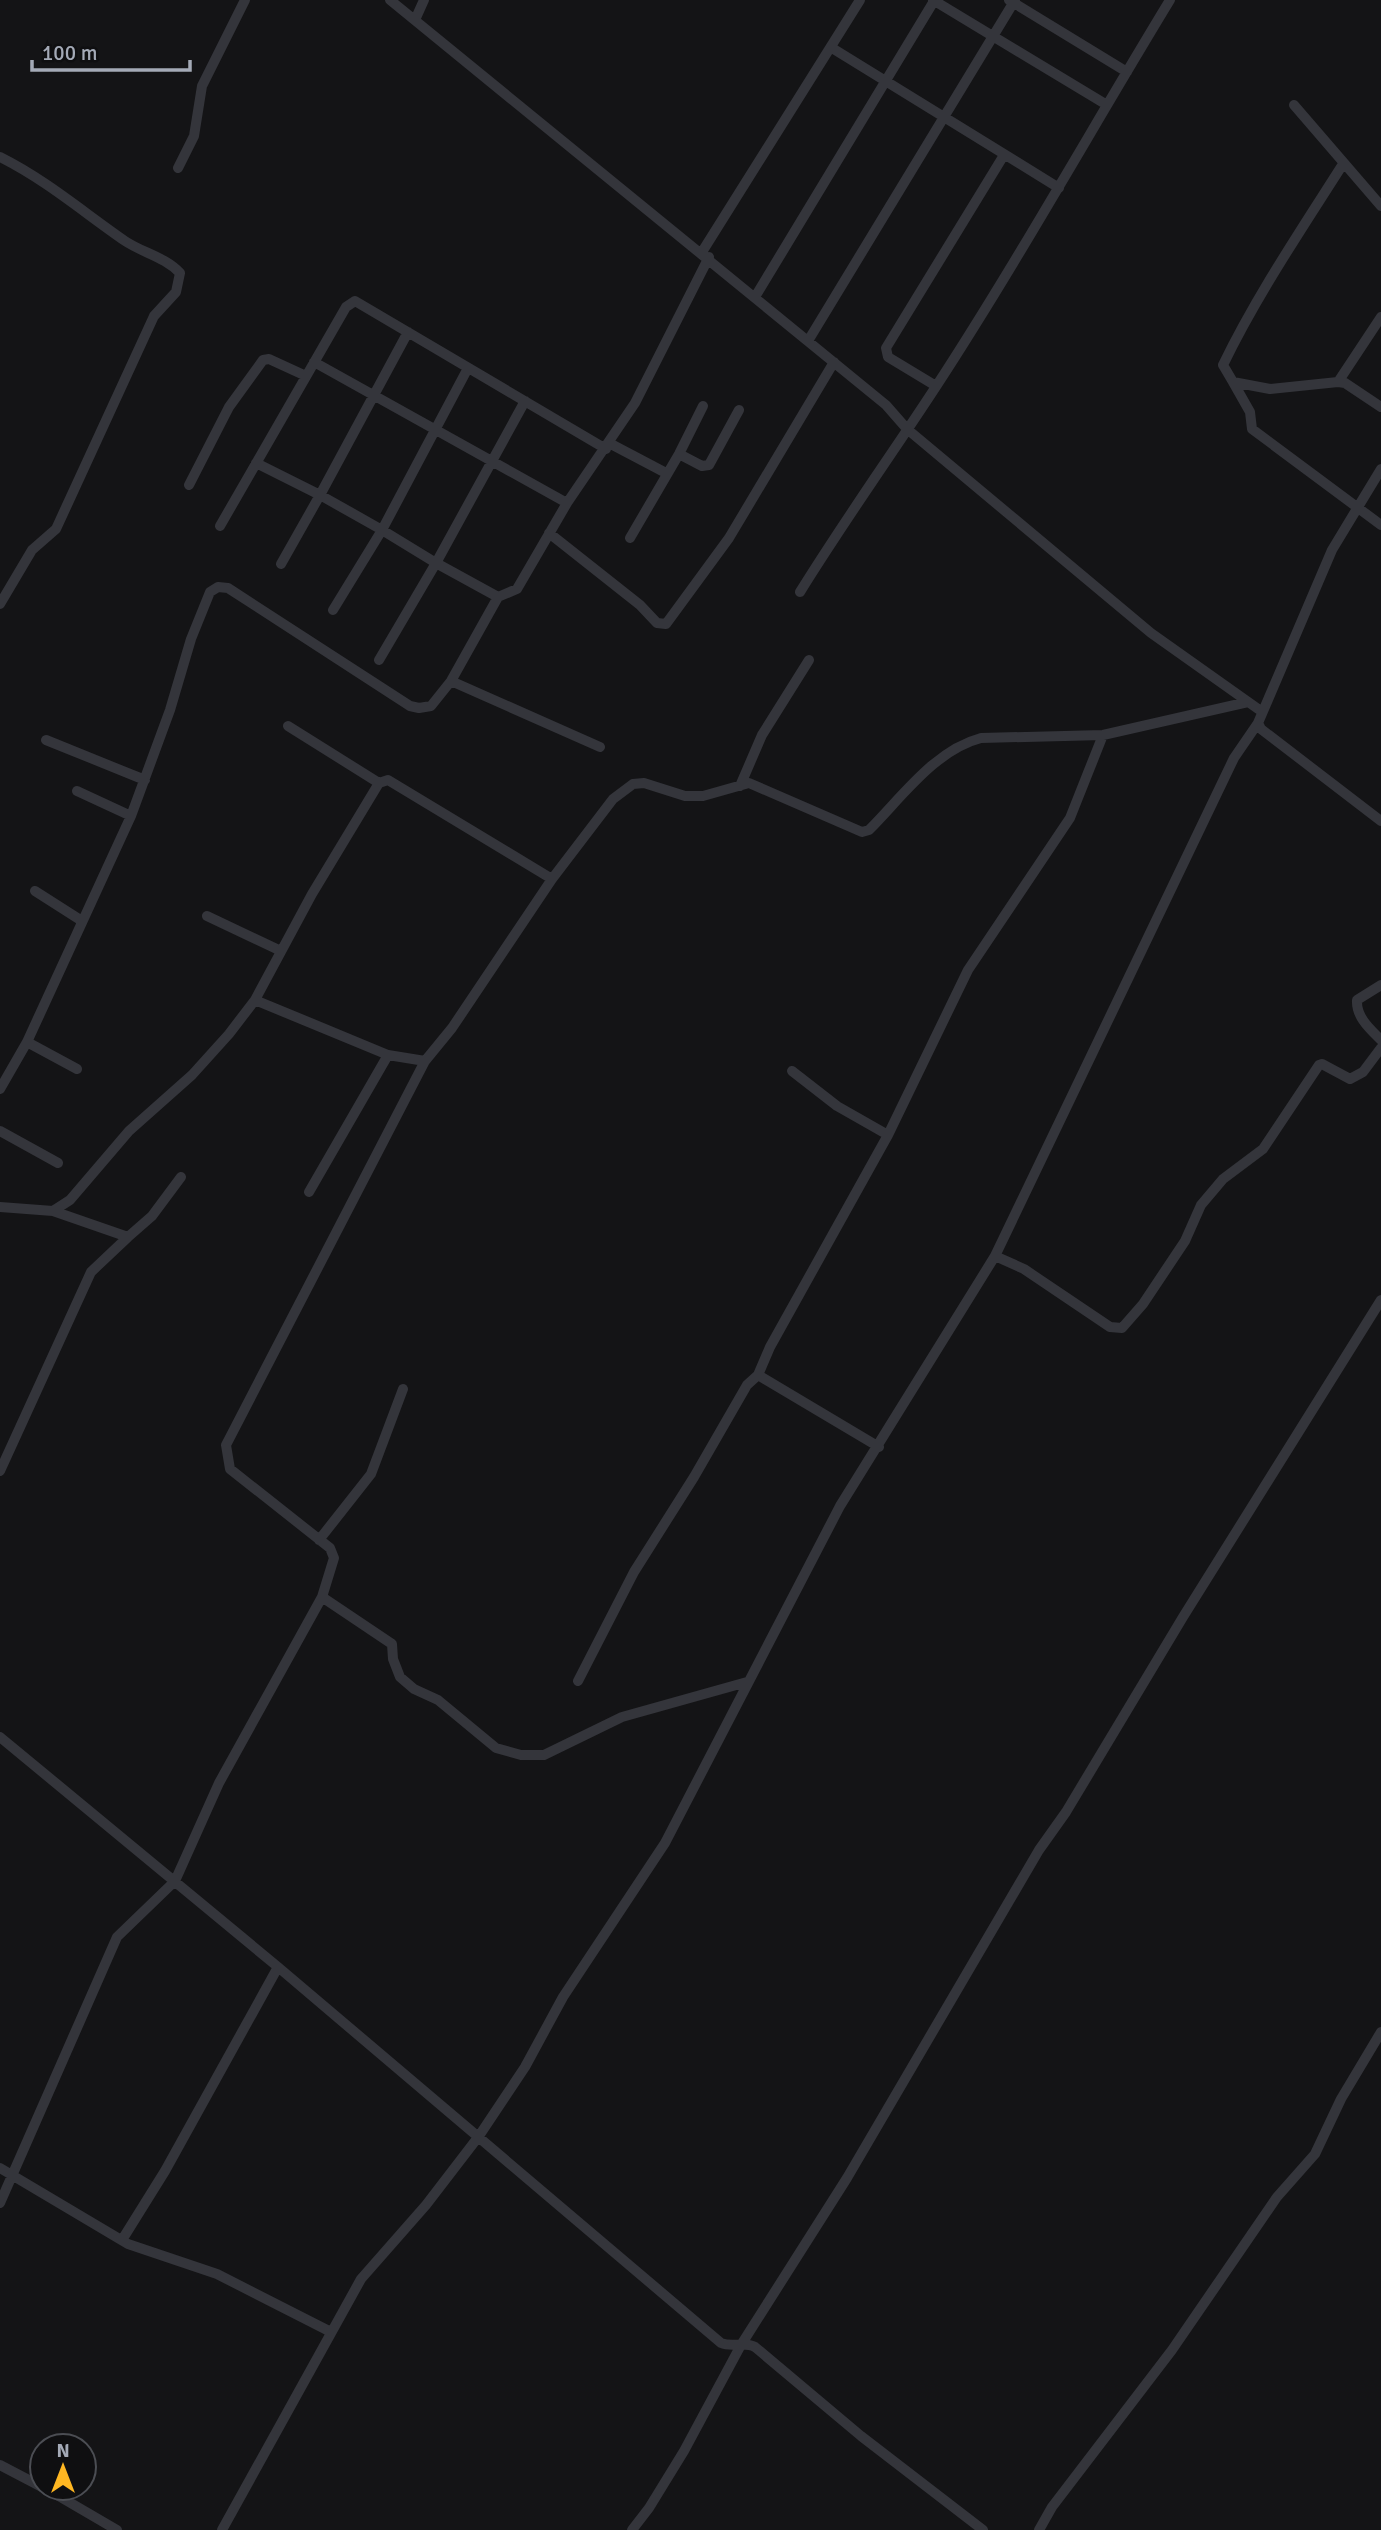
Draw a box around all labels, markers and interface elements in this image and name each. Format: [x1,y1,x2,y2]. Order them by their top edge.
scale bar [32,28,189,72]
text: 100 m [42,40,97,66]
north arrow [28,2432,98,2502]
text: N [56,2439,70,2463]

